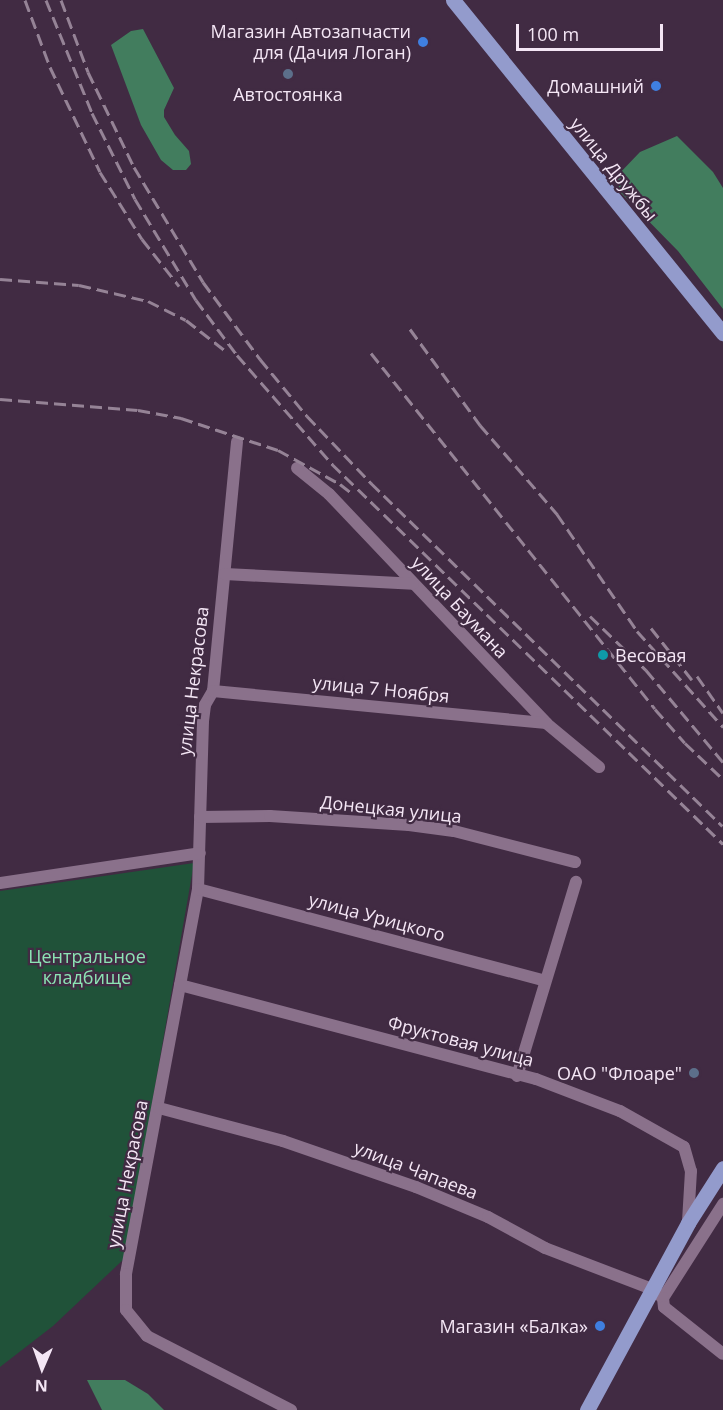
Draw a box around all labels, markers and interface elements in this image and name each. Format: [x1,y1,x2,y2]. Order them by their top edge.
scale bar [519,12,666,50]
place label: Магазин Автозапчасти для (Дачия Логан) [210,21,411,63]
text: 100 m [527,22,579,46]
marker: Магазин Автозапчасти для (Дачия Логан) [416,35,430,49]
marker: Автостоянка [281,67,295,81]
place label: Домашний [547,75,644,97]
marker: Домашний [649,79,663,93]
place label: Автостоянка [233,83,343,105]
street label: улица Дружбы [566,113,662,225]
street label: улица Баумана [407,552,513,662]
street label: улица Некрасова [173,605,213,757]
place label: Весовая [615,644,686,666]
marker: Весовая [596,648,610,662]
street label: улица 7 Ноября [312,671,450,707]
street label: Донецкая улица [319,791,463,827]
street label: улица Урицкого [306,888,448,946]
park label: Центральное кладбище [28,946,146,988]
street label: Фруктовая улица [386,1011,536,1071]
place label: ОАО "Флоаре" [557,1062,682,1084]
marker: ОАО "Флоаре" [687,1066,701,1080]
street label: улица Некрасова [102,1098,152,1250]
street label: улица Чапаева [351,1136,481,1204]
place label: Магазин «Балка» [439,1315,588,1337]
marker: Магазин «Балка» [593,1319,607,1333]
north arrow [12,1338,72,1398]
text: N [34,1375,48,1397]

